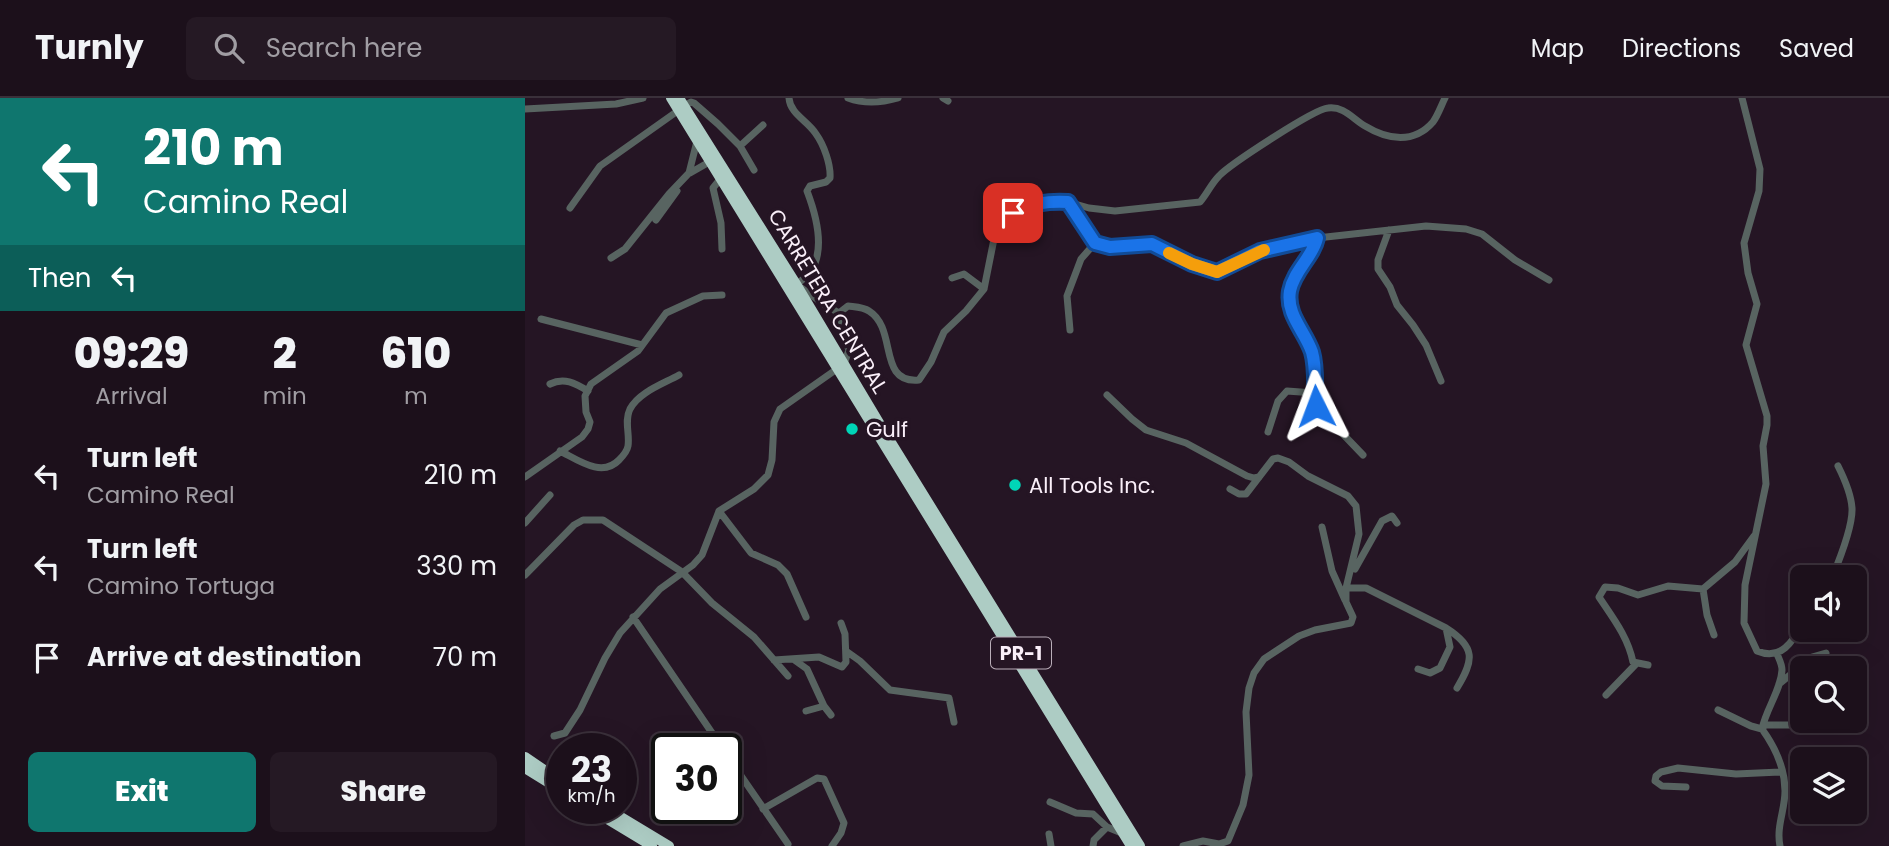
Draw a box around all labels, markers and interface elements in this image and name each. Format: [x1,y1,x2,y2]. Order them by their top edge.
search box [186,17,676,80]
text: Turnly [35,24,144,71]
icon: search [210,29,248,67]
text: Search here [266,30,422,66]
text: Map [1531,32,1584,65]
text: Directions [1622,32,1741,65]
text: Saved [1779,32,1854,65]
text: 210 m [143,114,284,182]
icon: left [28,126,119,217]
text: Camino Real [143,179,348,224]
pin [983,183,1043,243]
icon: arrive [994,194,1032,232]
street label: CARRETERA CENTRAL [761,203,895,399]
icon: left [105,259,143,297]
text: Then [28,260,91,296]
text: 09:29 [74,324,189,383]
text: 2 [273,324,297,383]
text: 610 [381,324,451,383]
position arrow [1279,369,1353,443]
text: Arrival [95,380,168,412]
text: min [263,380,307,412]
text: m [404,380,428,412]
place label: Gulf [866,415,908,444]
marker: Gulf [844,421,860,437]
text: Turn left [87,440,198,476]
icon: left [28,457,66,495]
text: 210 m [424,457,497,493]
place label: All Tools Inc. [1029,471,1155,500]
marker: All Tools Inc. [1007,477,1023,493]
text: Camino Real [87,479,235,511]
text: Turn left [87,531,198,567]
icon: left [28,548,66,586]
text: 330 m [416,548,497,584]
map controls [1790,565,1867,824]
button: sound [1790,565,1867,642]
text: Camino Tortuga [87,570,275,602]
road number: PR-1 [991,638,1051,668]
icon: arrive [28,639,66,677]
text: Arrive at destination [87,639,362,675]
text: 70 m [433,639,497,675]
button: search [1790,656,1867,733]
speed limit sign: 30 [651,733,742,824]
text: 23 [571,745,612,794]
button: layers [1790,747,1867,824]
button: Exit [28,752,256,832]
button: Share [270,752,497,832]
text: km/h [568,783,615,808]

